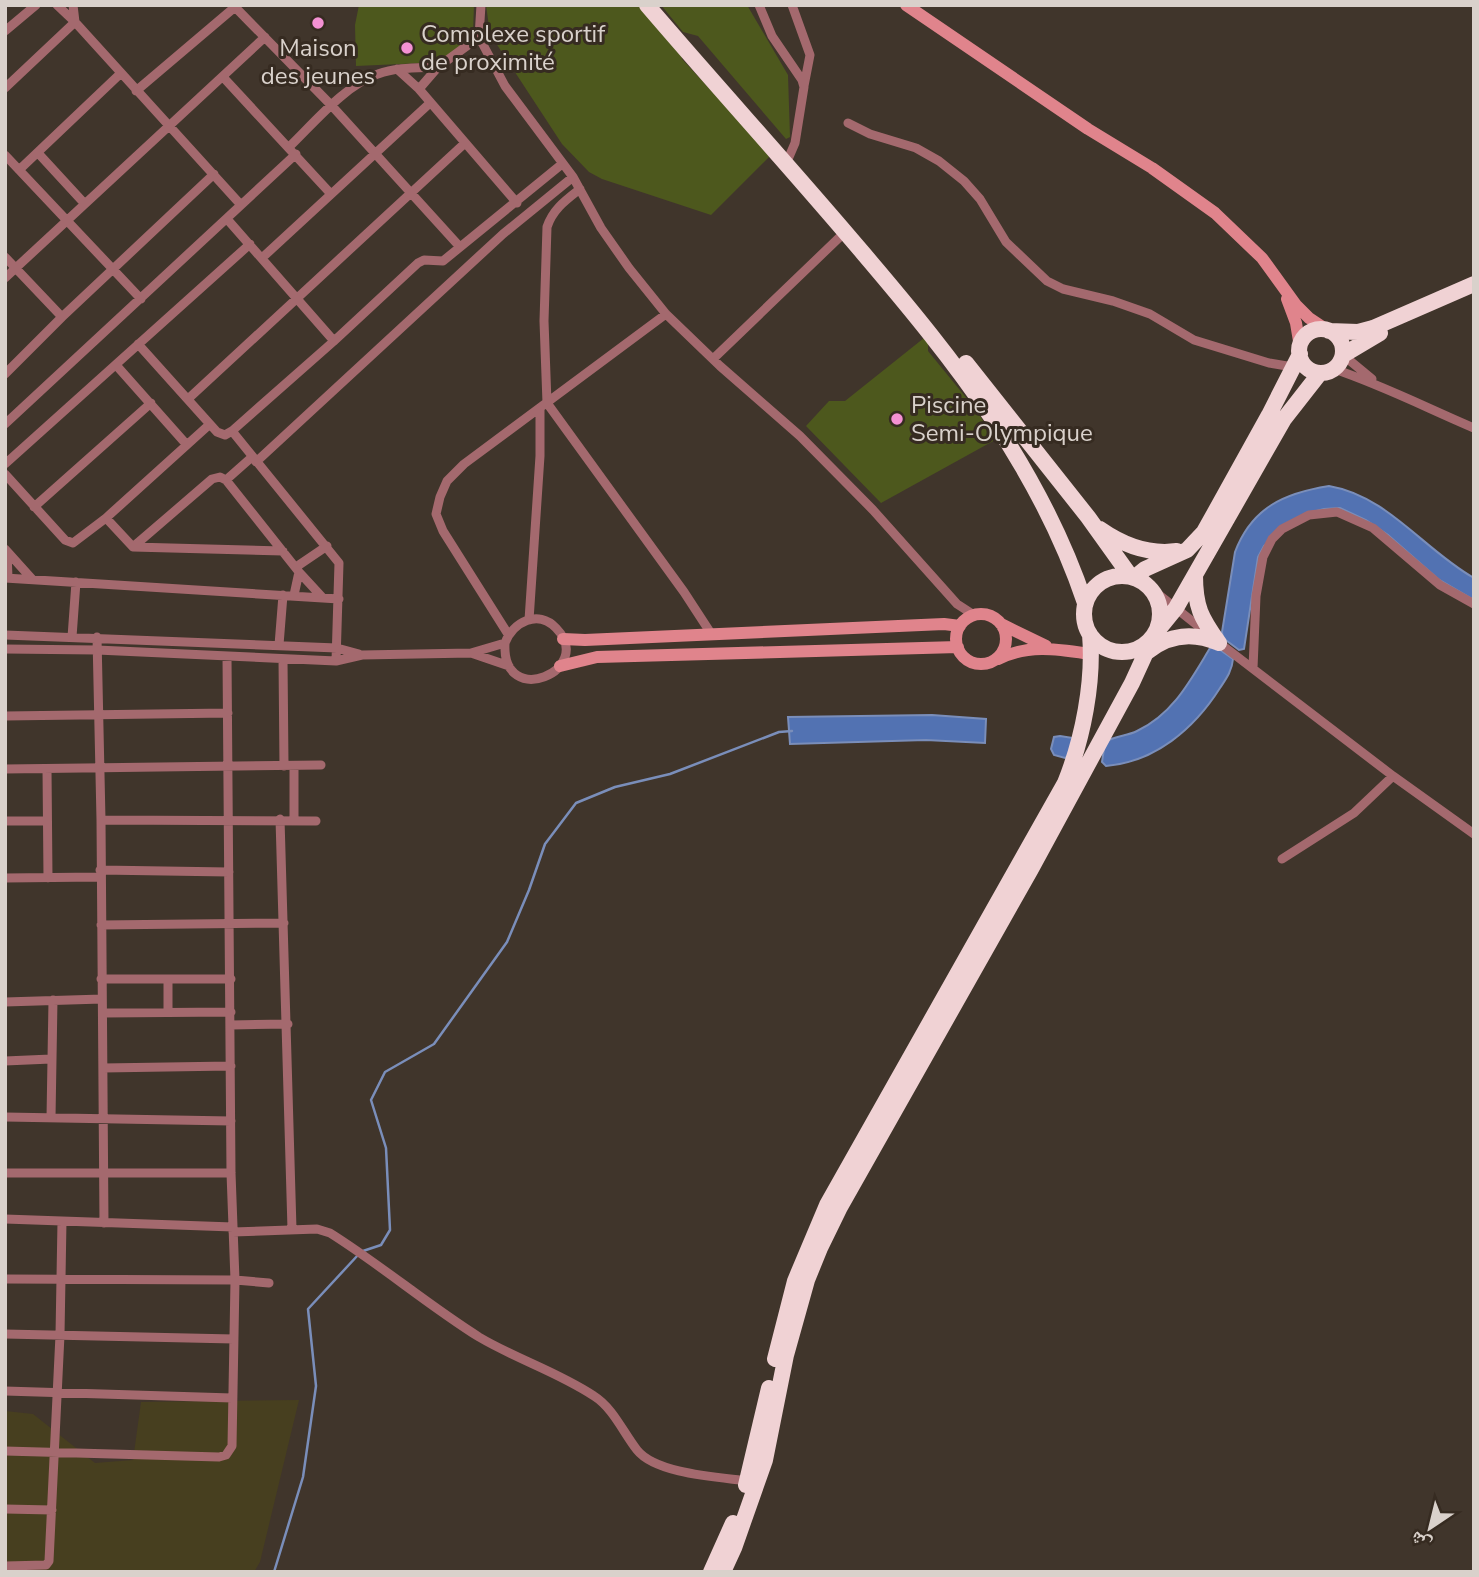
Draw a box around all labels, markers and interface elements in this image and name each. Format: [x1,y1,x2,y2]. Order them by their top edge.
marker: Maison des jeunes [310,15,326,31]
place label: Complexe sportif de proximité [421,18,606,78]
place label: Maison des jeunes [261,32,375,92]
marker: Complexe sportif de proximité [399,40,415,56]
place label: Piscine Semi-Olympique [911,389,1093,449]
marker: Piscine Semi-Olympique [889,411,905,427]
north arrow [1395,1493,1465,1563]
text: ش [1405,1525,1437,1558]

